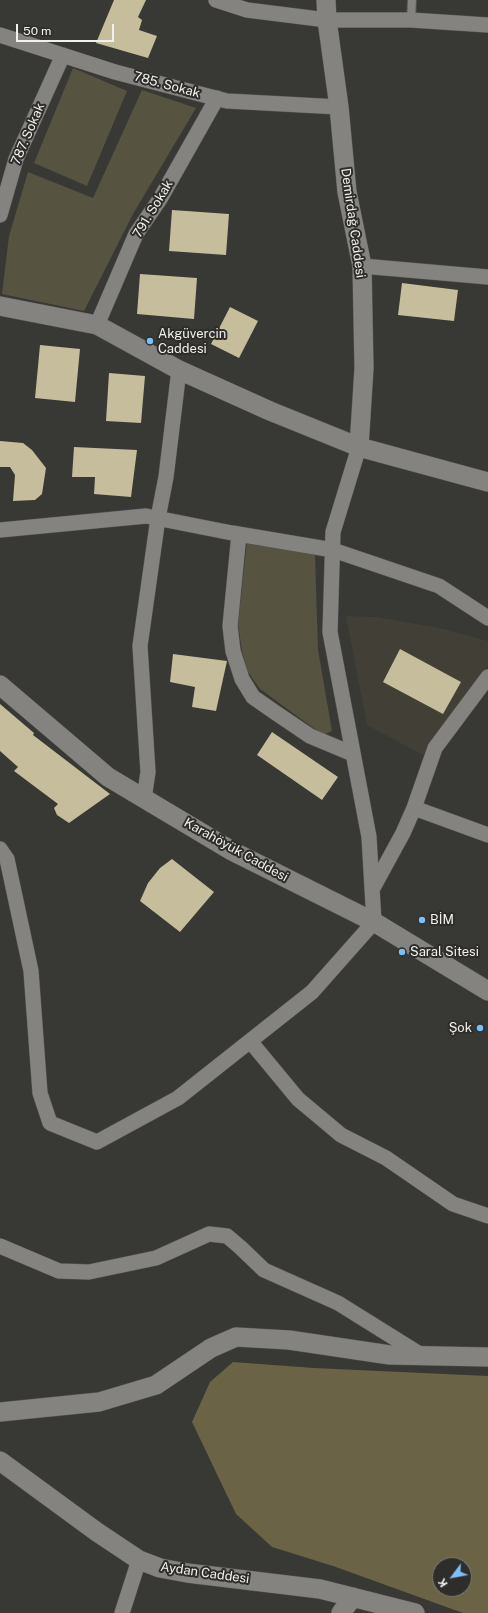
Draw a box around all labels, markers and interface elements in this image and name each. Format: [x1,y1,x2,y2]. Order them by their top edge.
scale bar [18,16,116,42]
text: 50 m [23,24,51,38]
street label: 785. Sokak [132,69,202,101]
street label: 787. Sokak [8,101,48,167]
street label: Demirdağ Caddesi [338,167,368,279]
street label: 791. Sokak [130,177,176,241]
place label: Akgüvercin Caddesi [158,326,226,357]
marker: Akgüvercin Caddesi [145,336,155,346]
street label: Karahöyük Caddesi [181,815,291,885]
place label: BİM [430,912,454,928]
marker: BİM [417,915,427,925]
place label: Saral Sitesi [410,944,479,960]
marker: Saral Sitesi [397,947,407,957]
place label: Şok [449,1020,472,1036]
marker: Şok [475,1023,485,1033]
north arrow [432,1557,472,1597]
street label: Aydan Caddesi [160,1559,250,1587]
text: K [435,1576,450,1589]

